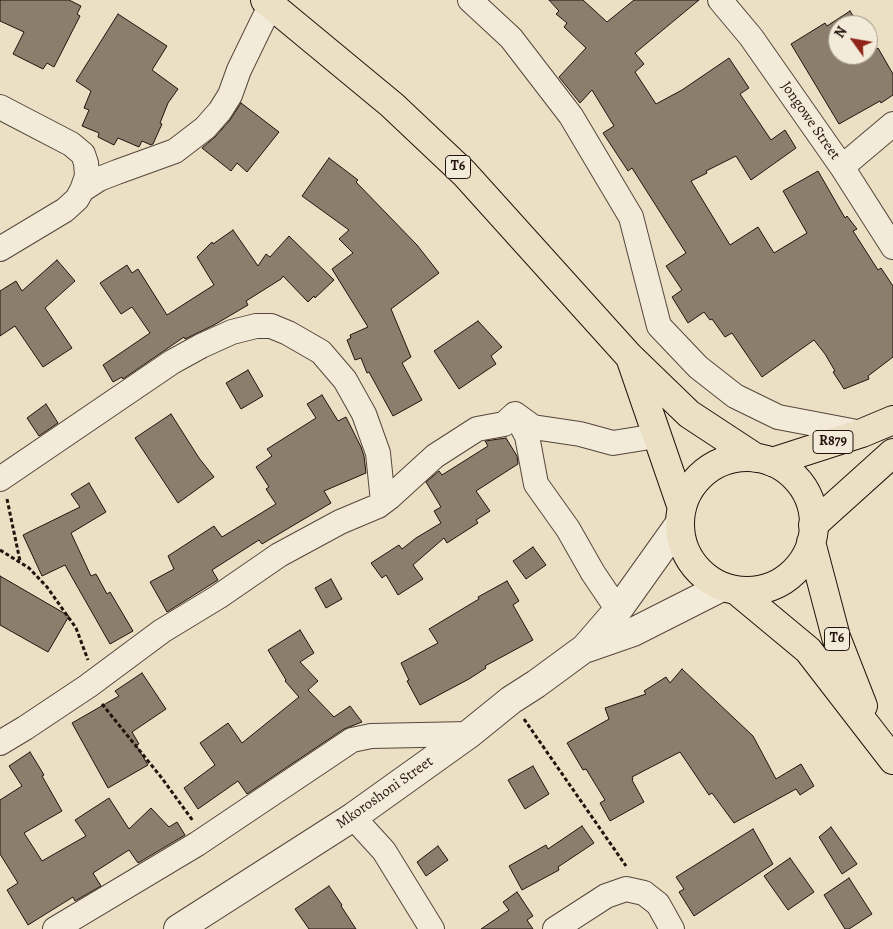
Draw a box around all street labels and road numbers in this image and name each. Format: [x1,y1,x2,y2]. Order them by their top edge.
street label: Jongowe Street [776,78,844,164]
road number: T6 [446,156,470,178]
road number: R879 [813,431,853,454]
road number: T6 [824,628,850,650]
street label: Mkoroshoni Street [333,753,437,833]

